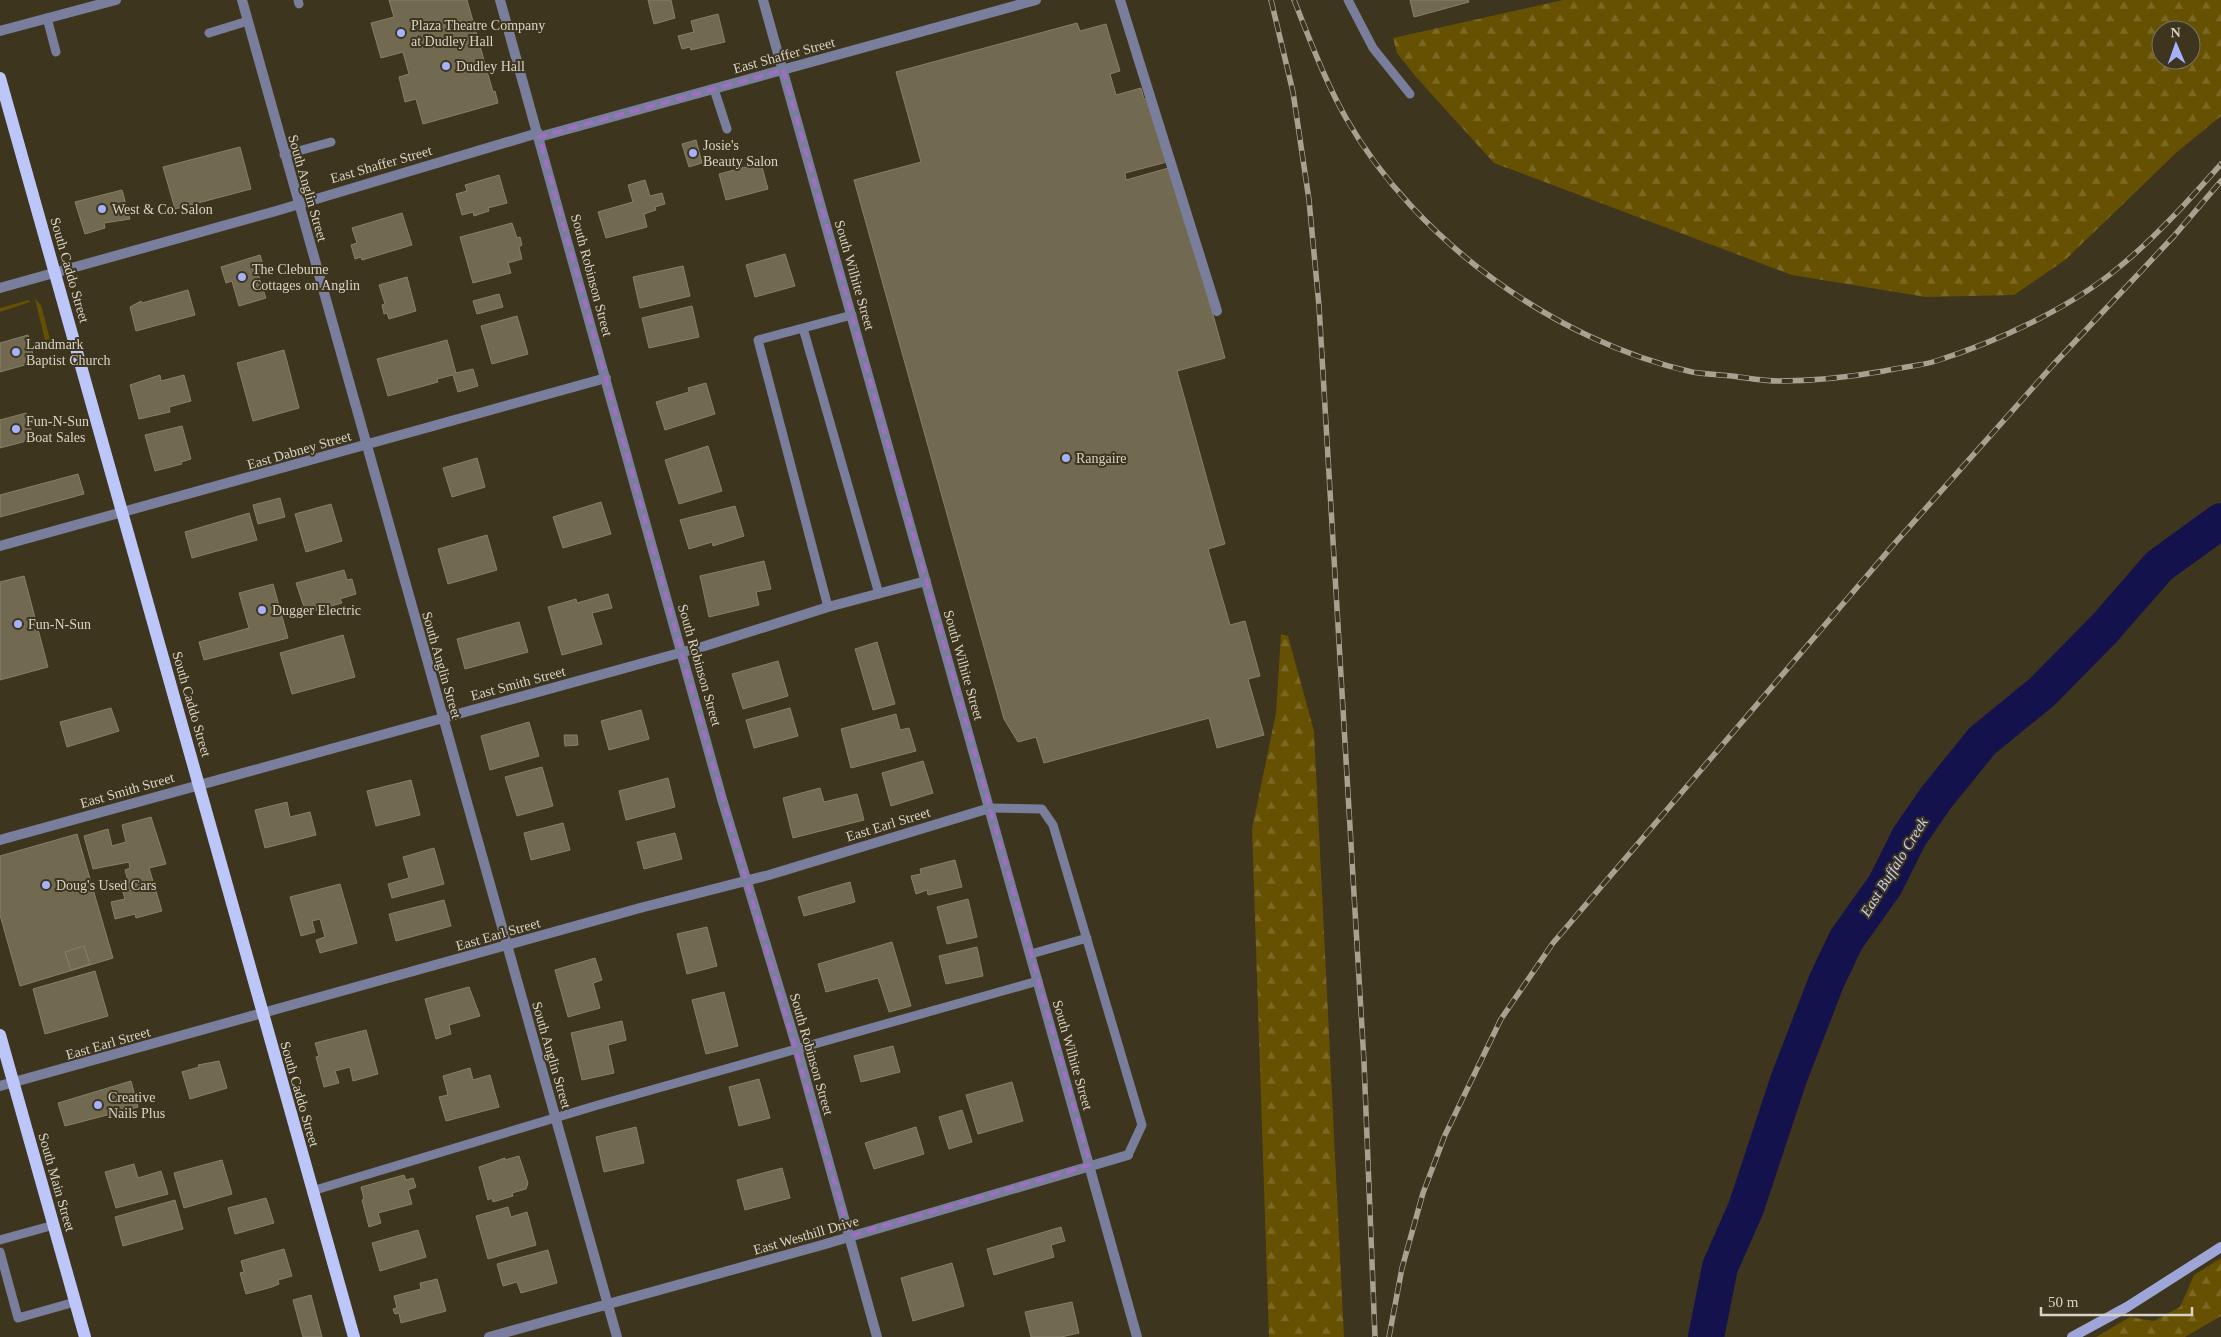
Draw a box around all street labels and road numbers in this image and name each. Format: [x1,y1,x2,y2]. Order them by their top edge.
street label: East Shaffer Street [732,35,837,76]
street label: South Anglin Street [285,133,330,243]
street label: East Shaffer Street [329,143,434,186]
street label: South Robinson Street [568,212,615,338]
street label: South Caddo Street [47,216,92,325]
street label: South Wilhite Street [832,219,877,332]
street label: East Dabney Street [246,428,353,472]
street label: South Robinson Street [675,603,724,728]
street label: South Wilhite Street [941,609,986,722]
street label: South Anglin Street [419,610,464,720]
street label: South Caddo Street [169,650,214,759]
street label: East Smith Street [469,664,567,703]
street label: East Smith Street [78,770,176,811]
street label: East Earl Street [844,805,932,844]
street label: East Earl Street [454,915,542,954]
street label: South Robinson Street [787,992,836,1117]
street label: South Wilhite Street [1050,999,1095,1112]
street label: South Anglin Street [529,1000,574,1110]
street label: East Earl Street [64,1024,152,1063]
street label: South Caddo Street [277,1040,322,1149]
street label: South Main Street [35,1131,78,1233]
street label: East Westhill Drive [752,1213,861,1258]

